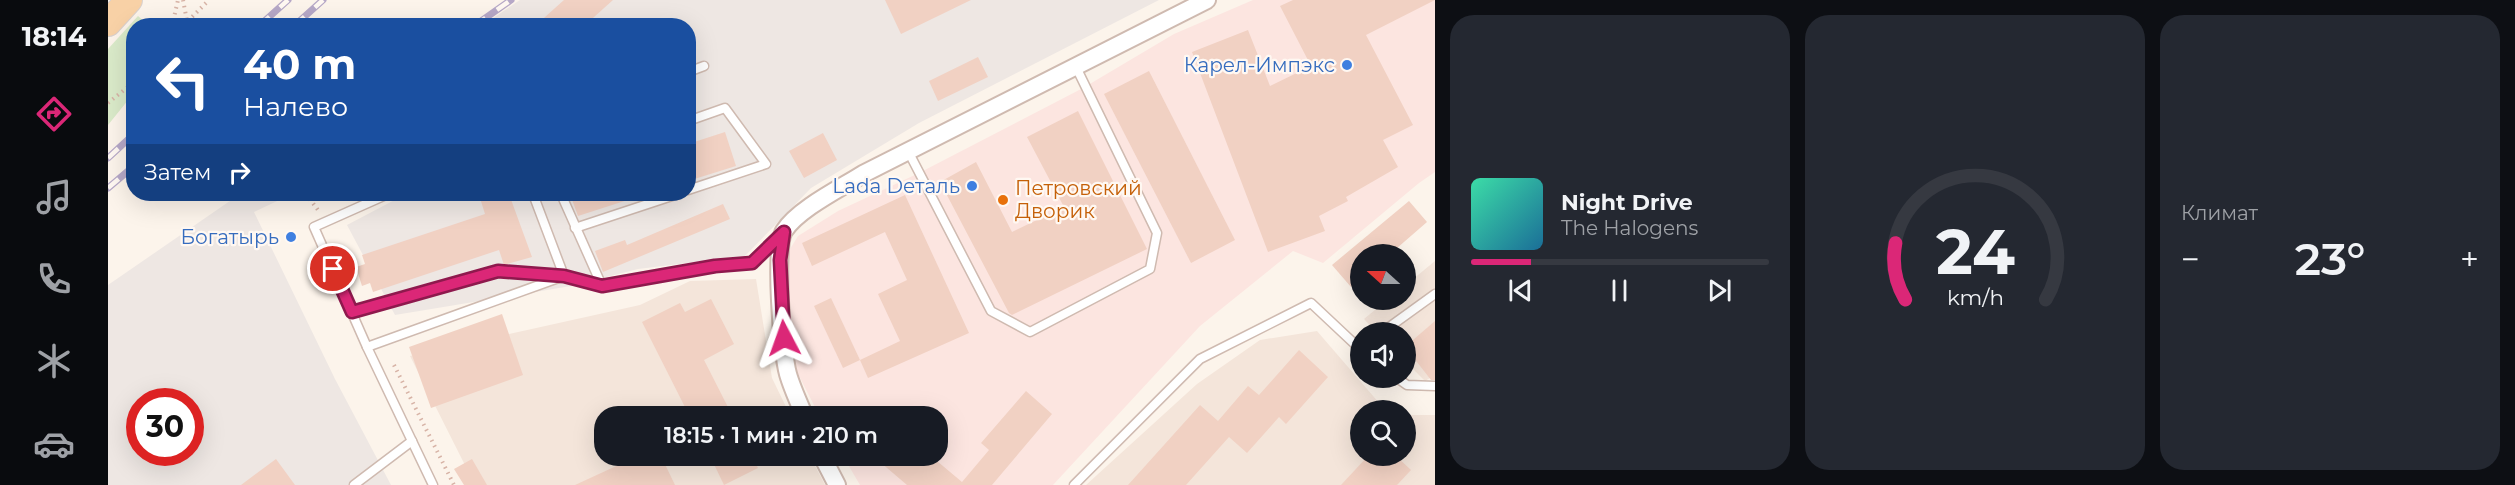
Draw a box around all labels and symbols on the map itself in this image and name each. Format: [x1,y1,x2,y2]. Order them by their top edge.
place label: Карел-Импэкс [1184,53,1335,77]
marker: Карел-Импэкс [1340,58,1354,72]
place label: Lada Dеталь [832,174,960,198]
place label: Петровский Дворик [1015,176,1142,223]
marker: Lada Dеталь [965,179,979,193]
marker: Петровский Дворик [996,193,1010,207]
place label: Богатырь [180,225,279,249]
marker: Богатырь [284,230,298,244]
pin [307,243,358,294]
north arrow [1350,244,1416,310]
position arrow [752,306,816,370]
speed limit sign: 30 [126,388,204,466]

